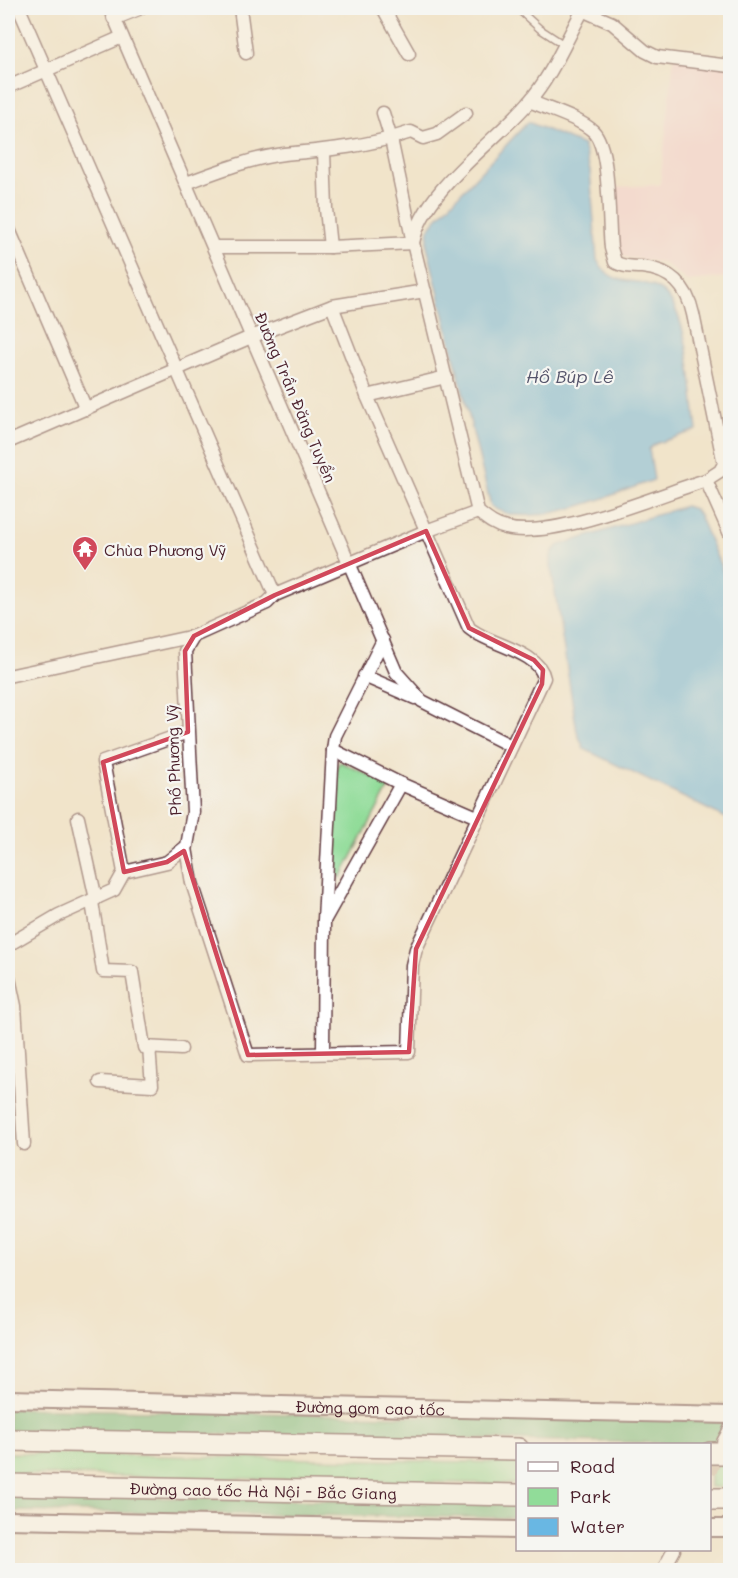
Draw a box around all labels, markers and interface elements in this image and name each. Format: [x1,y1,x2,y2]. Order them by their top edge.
street label: Đường Trần Đăng Tuyển [250,308,342,486]
water label: Hồ Búp Lê [526,364,614,388]
temple icon: Chùa Phương Vỹ [70,534,100,572]
place label: Chùa Phương Vỹ [104,539,226,560]
street label: Phố Phương Vỹ [161,704,185,816]
street label: Đường gom cao tốc [295,1395,445,1419]
legend [516,1443,711,1551]
text: Road [570,1454,615,1478]
street label: Đường cao tốc Hà Nội - Bắc Giang [129,1477,397,1503]
text: Park [570,1484,611,1508]
text: Water [570,1514,625,1538]

